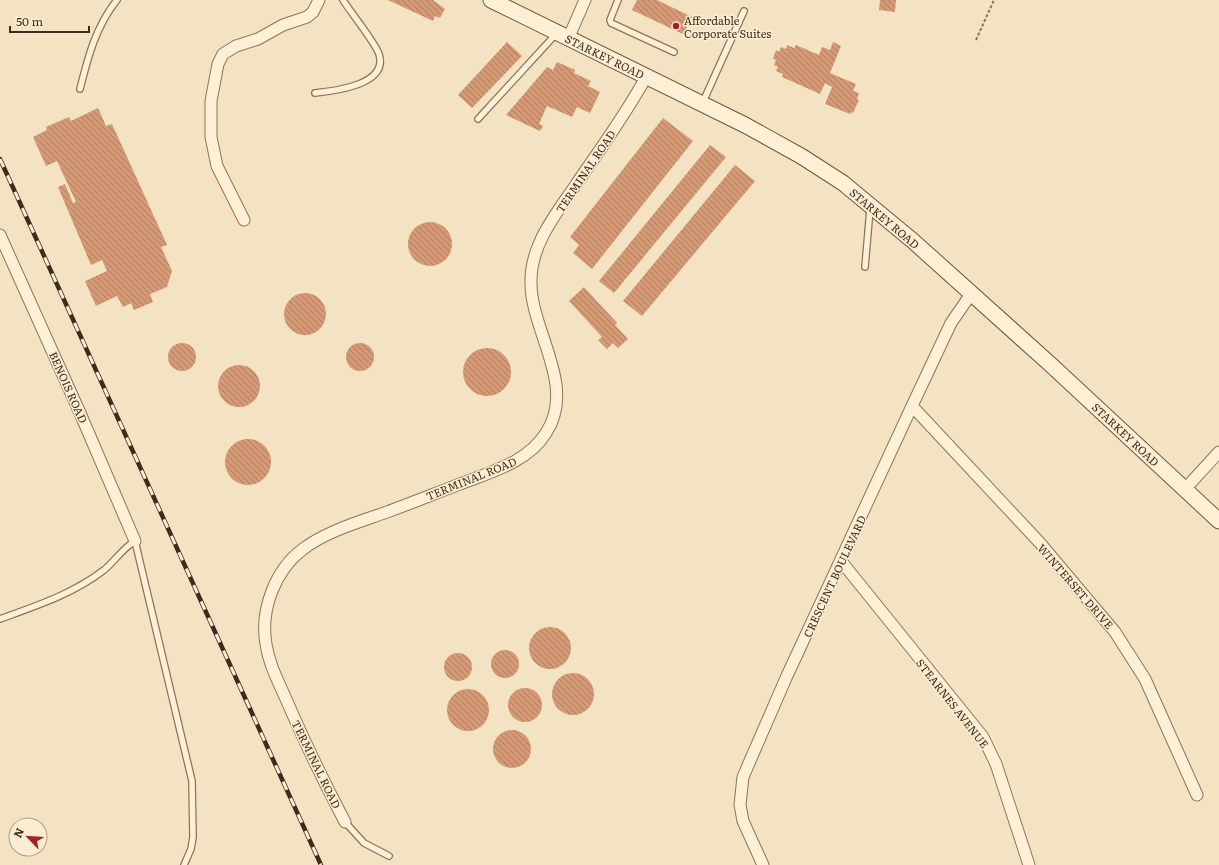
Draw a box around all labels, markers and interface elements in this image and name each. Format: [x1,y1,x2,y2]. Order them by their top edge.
scale bar [10,8,89,34]
text: 50 m [16,12,43,30]
place label: Affordable Corporate Suites [684,12,771,41]
marker: Affordable Corporate Suites [671,21,681,31]
street label: STARKEY ROAD [563,30,647,82]
street label: TERMINAL ROAD [551,127,619,215]
street label: STARKEY ROAD [847,184,923,252]
street label: BENOIS ROAD [46,349,92,425]
street label: STARKEY ROAD [1089,399,1163,469]
street label: TERMINAL ROAD [423,453,519,503]
street label: CRESCENT BOULEVARD [799,512,869,640]
street label: WINTERSET DRIVE [1034,540,1118,632]
street label: STEARNES AVENUE [913,655,993,751]
street label: TERMINAL ROAD [289,717,345,811]
north arrow [8,817,48,857]
text: N [9,825,27,840]

